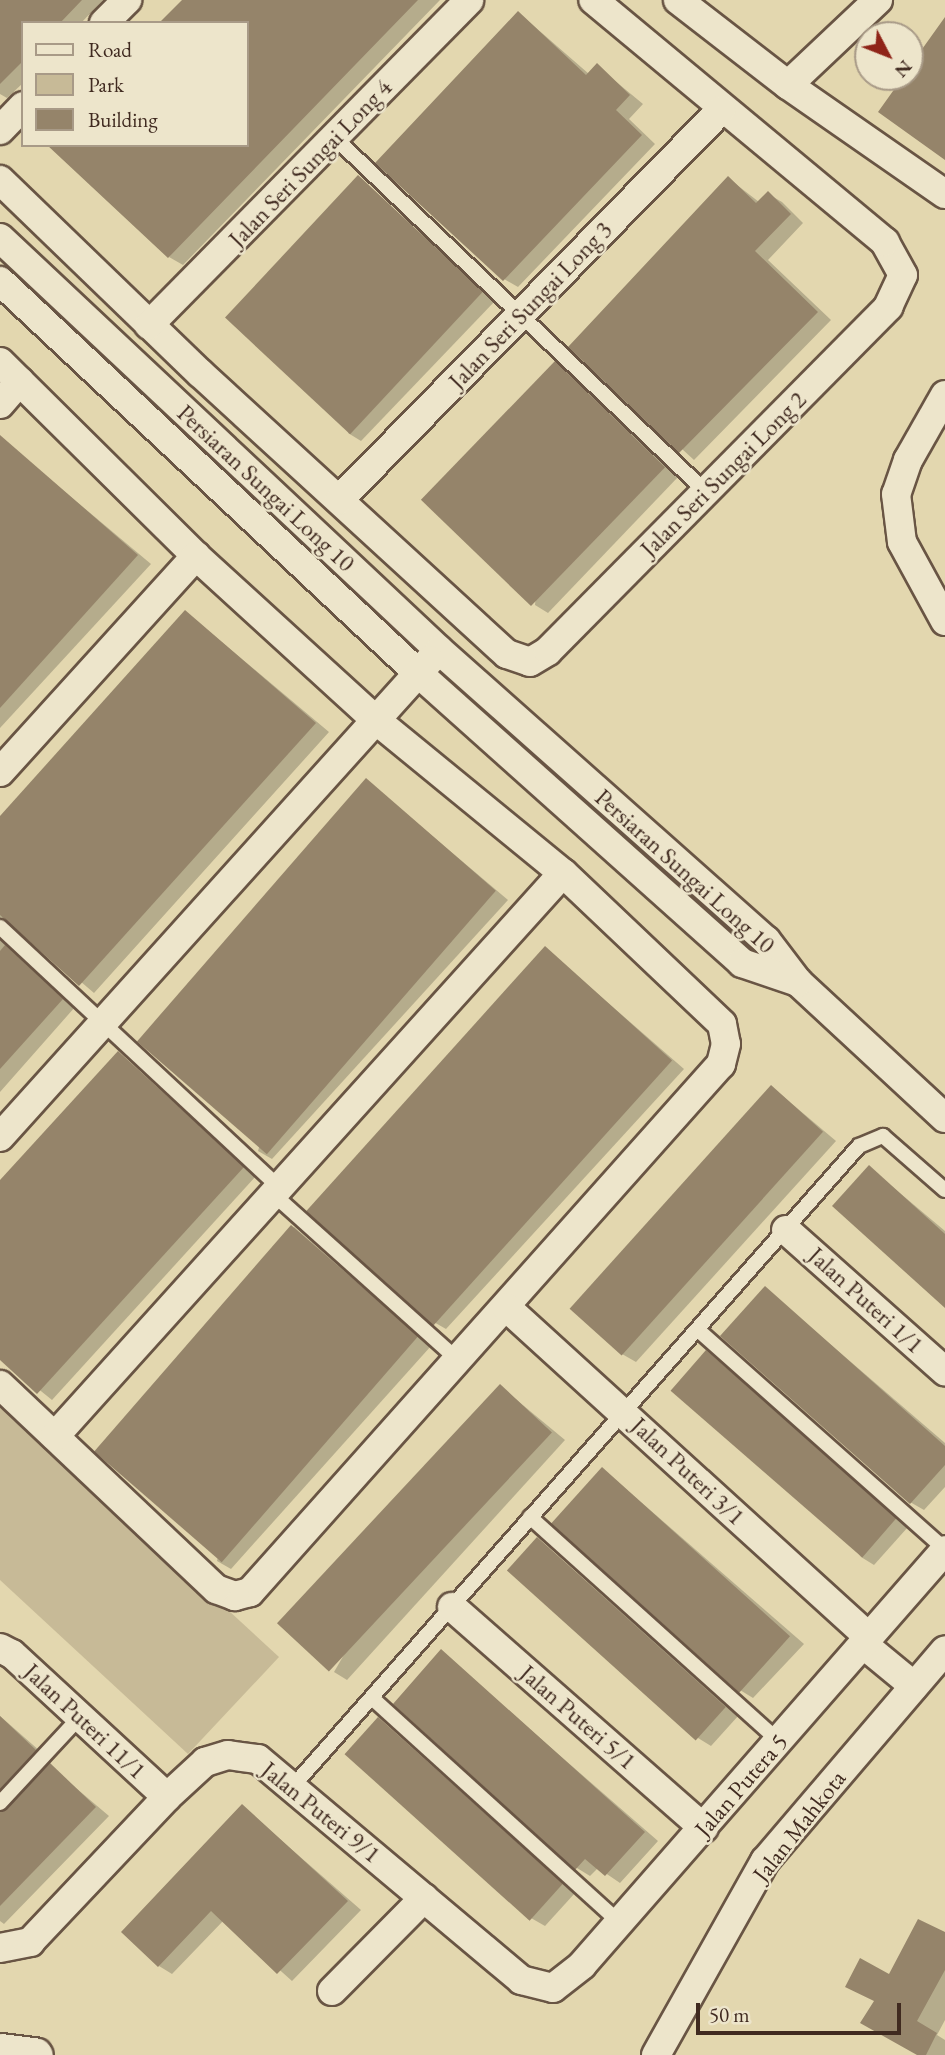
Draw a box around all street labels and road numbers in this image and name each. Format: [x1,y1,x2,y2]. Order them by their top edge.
street label: Jalan Seri Sungai Long 4 [222,73,398,253]
street label: Jalan Seri Sungai Long 3 [442,215,618,395]
street label: Jalan Seri Sungai Long 2 [634,385,812,563]
street label: Persiaran Sungai Long 10 [171,398,361,578]
street label: Persiaran Sungai Long 10 [589,783,781,959]
street label: Jalan Puteri 1/1 [803,1241,929,1359]
street label: Jalan Puteri 3/1 [625,1411,751,1531]
street label: Jalan Puteri 11/1 [18,1657,152,1785]
street label: Jalan Puteri 5/1 [514,1659,642,1775]
street label: Jalan Putera 5 [688,1728,794,1842]
street label: Jalan Puteri 9/1 [256,1755,386,1869]
street label: Jalan Mahkota [746,1764,852,1888]

